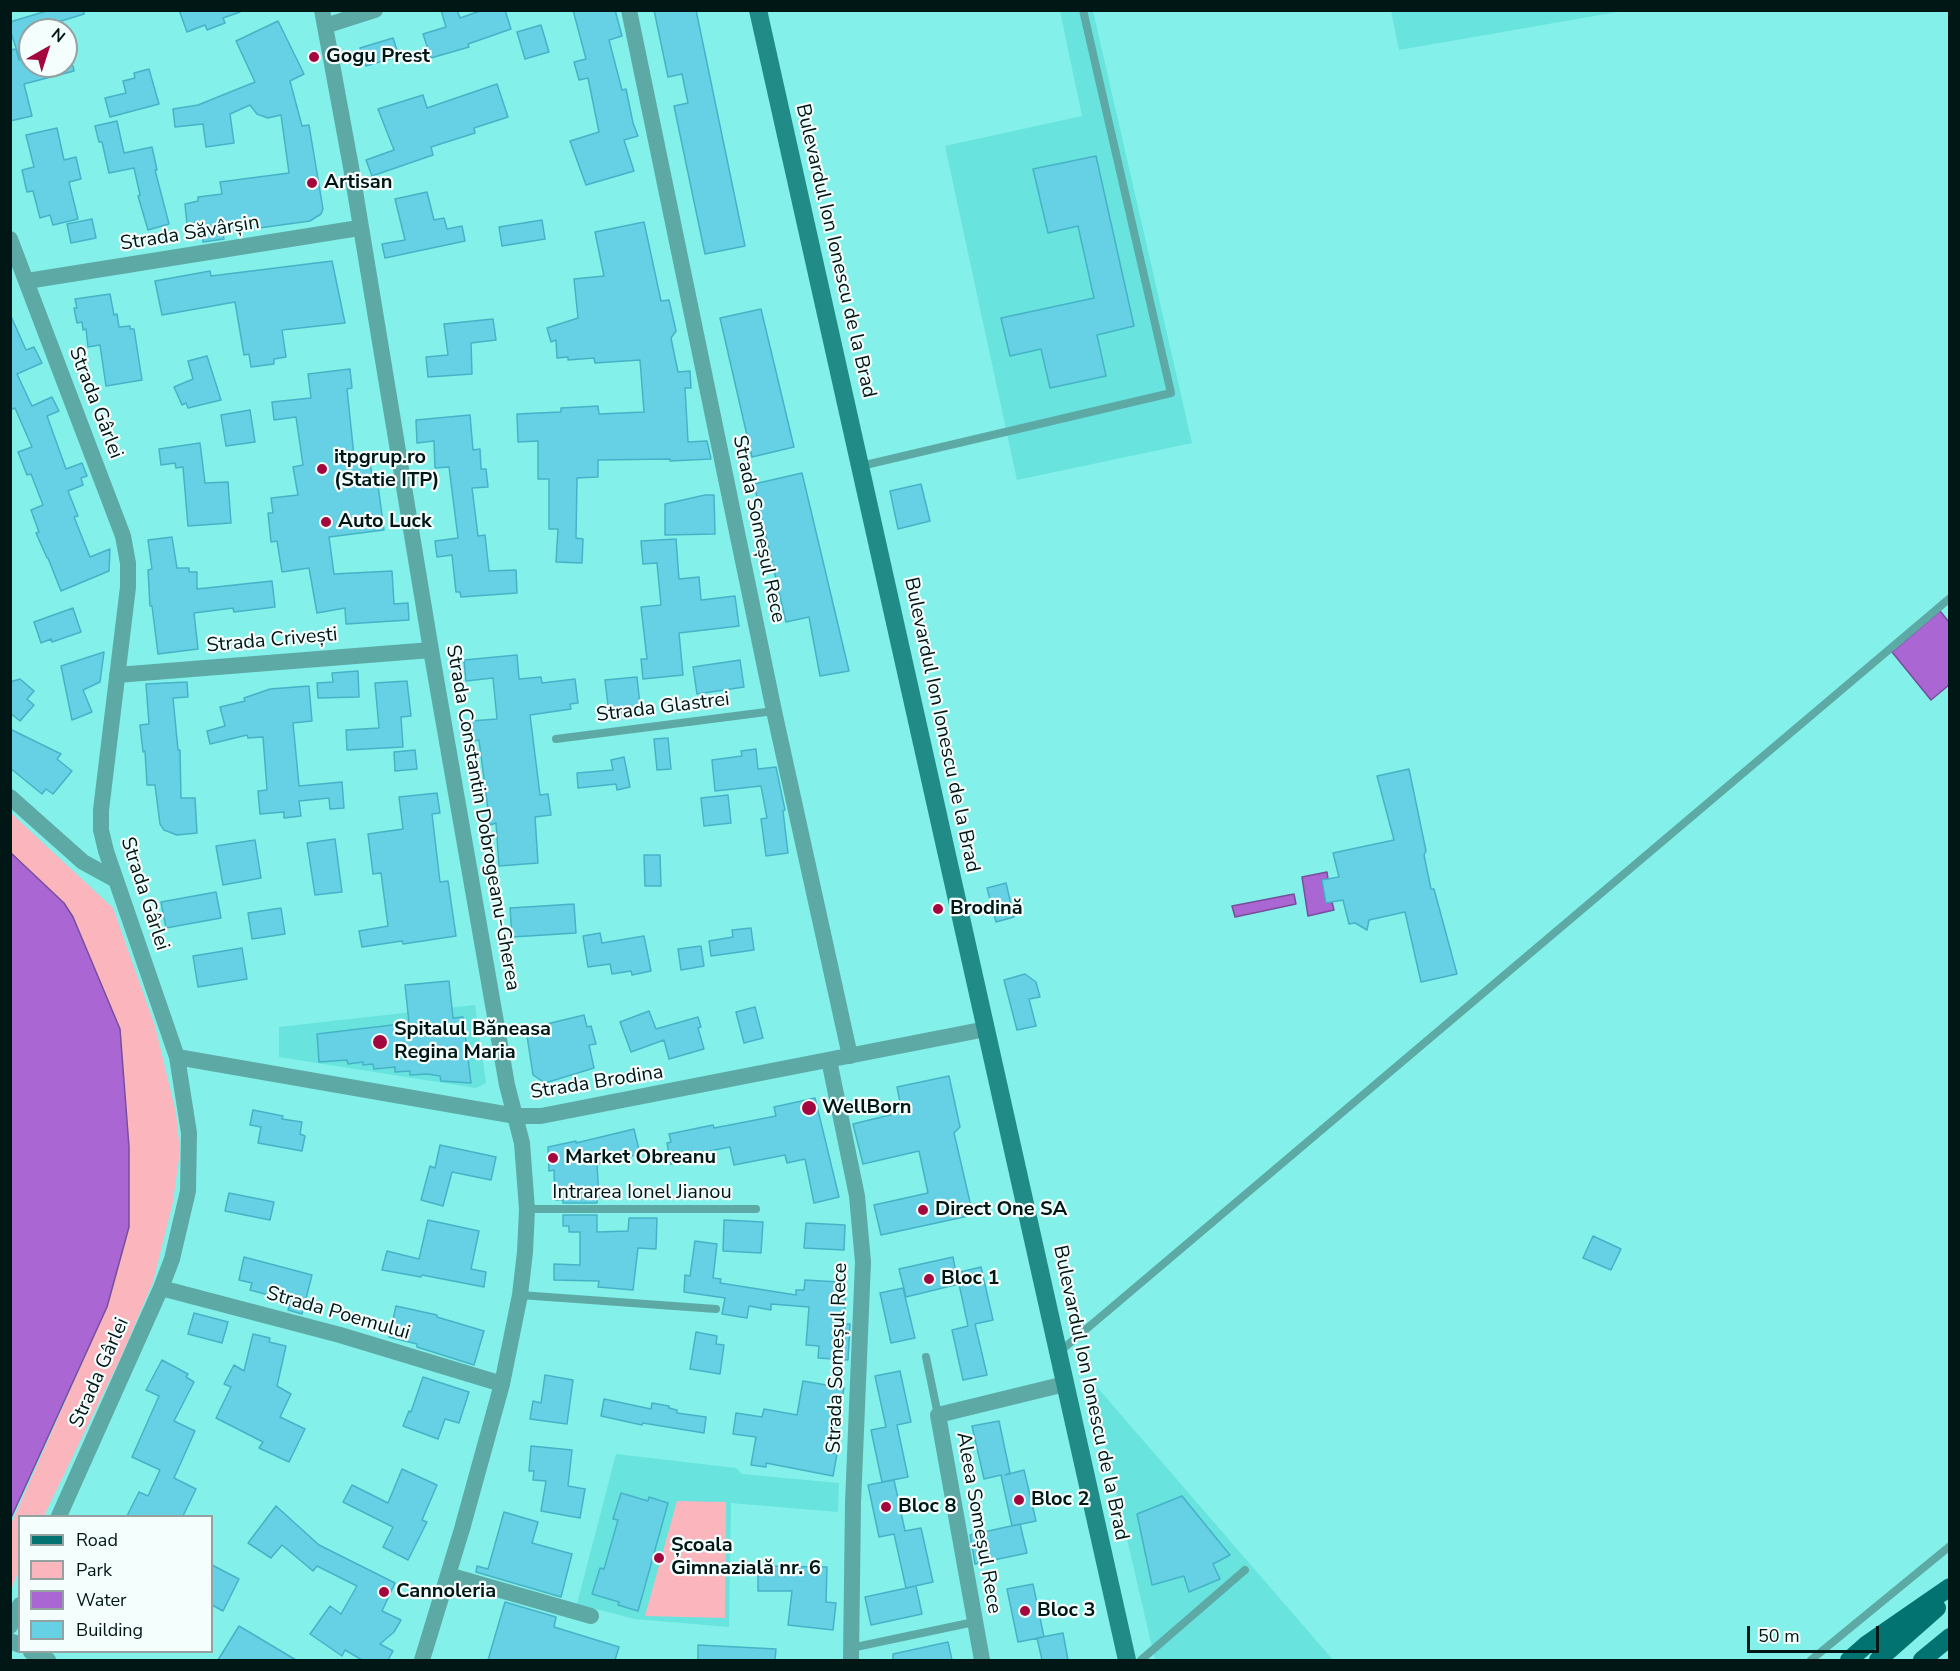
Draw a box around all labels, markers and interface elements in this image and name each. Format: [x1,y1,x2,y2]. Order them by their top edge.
north arrow [18,18,78,78]
text: N [46,23,70,48]
place label: Gogu Prest [326,45,430,69]
marker: Gogu Prest [307,50,321,64]
street label: Bulevardul Ion Ionescu de la Brad [789,102,881,400]
place label: Artisan [324,171,392,195]
marker: Artisan [305,176,319,190]
street label: Strada Săvârșin [119,211,261,257]
street label: Strada Gârlei [63,344,127,462]
street label: Strada Someșul Rece [726,433,790,625]
place label: itpgrup.ro (Statie ITP) [334,446,439,493]
marker: itpgrup.ro (Statie ITP) [315,462,329,476]
place label: Auto Luck [338,510,432,534]
marker: Auto Luck [319,515,333,529]
street label: Bulevardul Ion Ionescu de la Brad [898,575,984,875]
street label: Strada Crivești [205,623,339,659]
street label: Strada Constantin Dobrogeanu-Gherea [440,643,524,993]
street label: Strada Glastrei [595,688,731,728]
street label: Strada Gârlei [114,834,174,954]
place label: Brodină [950,897,1023,921]
marker: Brodină [931,902,945,916]
place label: Spitalul Băneasa Regina Maria [394,1018,551,1065]
marker: Spitalul Băneasa Regina Maria [371,1033,389,1051]
street label: Strada Brodina [529,1061,665,1105]
place label: WellBorn [822,1096,911,1120]
marker: WellBorn [800,1099,818,1117]
place label: Market Obreanu [565,1146,716,1170]
marker: Market Obreanu [546,1151,560,1165]
street label: Intrarea Ionel Jianou [552,1181,732,1205]
place label: Direct One SA [935,1198,1067,1222]
marker: Direct One SA [916,1203,930,1217]
street label: Bulevardul Ion Ionescu de la Brad [1047,1243,1133,1543]
street label: Strada Someșul Rece [823,1262,853,1454]
place label: Bloc 1 [941,1267,999,1291]
marker: Bloc 1 [922,1272,936,1286]
street label: Strada Poemului [263,1282,413,1346]
street label: Strada Gârlei [65,1314,135,1432]
street label: Aleea Someșul Rece [950,1430,1006,1616]
place label: Bloc 2 [1031,1488,1089,1512]
marker: Bloc 2 [1012,1493,1026,1507]
place label: Bloc 8 [898,1495,956,1519]
marker: Bloc 8 [879,1500,893,1514]
legend [18,1515,213,1653]
text: Road [76,1528,118,1552]
place label: Școala Gimnazială nr. 6 [671,1534,821,1581]
marker: Școala Gimnazială nr. 6 [652,1551,666,1565]
text: Park [76,1558,112,1582]
place label: Cannoleria [396,1580,496,1604]
marker: Cannoleria [377,1585,391,1599]
text: Water [76,1588,127,1612]
place label: Bloc 3 [1037,1599,1095,1623]
marker: Bloc 3 [1018,1604,1032,1618]
scale bar [1750,1614,1882,1652]
text: Building [76,1618,143,1642]
text: 50 m [1758,1624,1800,1648]

